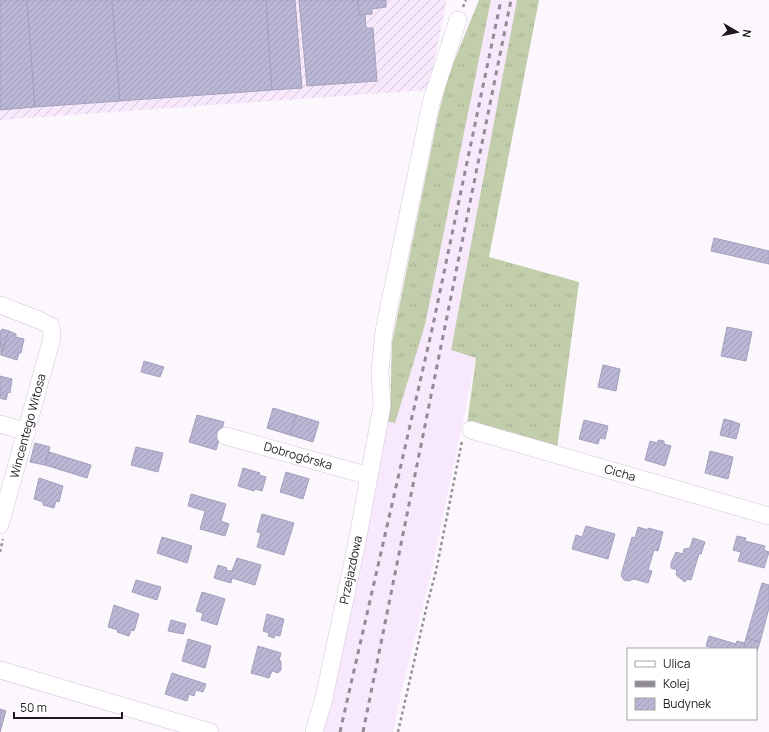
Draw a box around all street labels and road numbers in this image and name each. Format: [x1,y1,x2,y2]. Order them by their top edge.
street label: Wincentego Witosa [5,372,50,480]
street label: Dobrogórska [262,438,335,473]
street label: Cicha [602,460,638,485]
street label: Przejazdowa [335,534,366,606]

